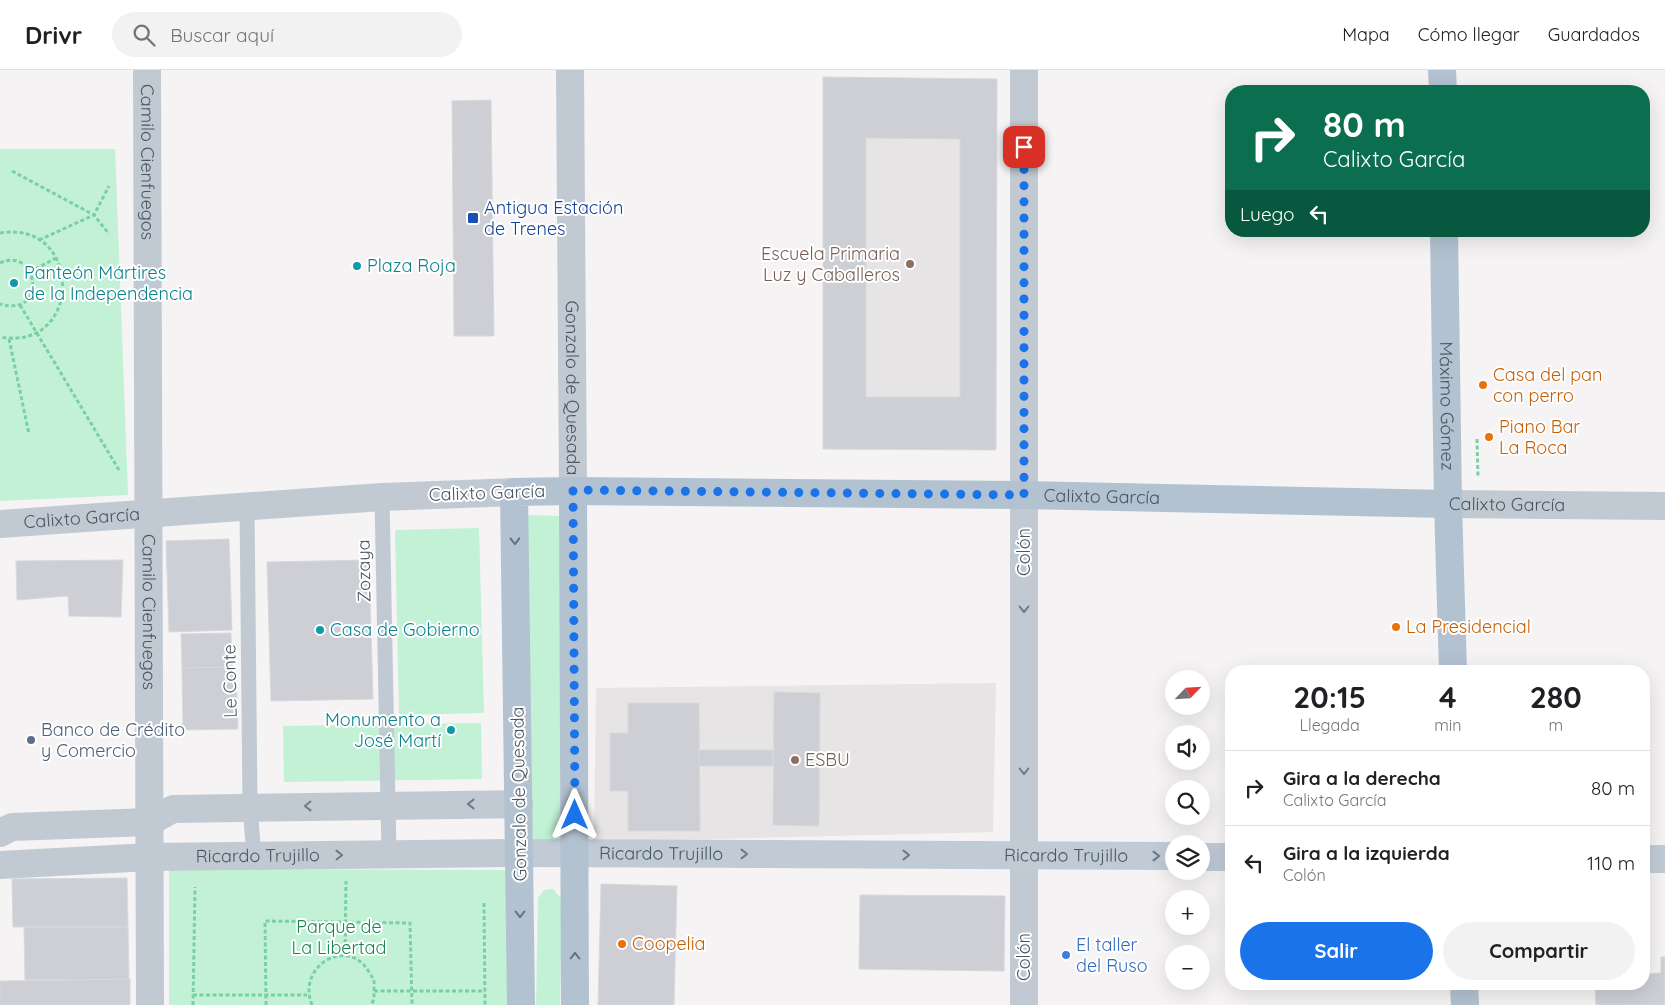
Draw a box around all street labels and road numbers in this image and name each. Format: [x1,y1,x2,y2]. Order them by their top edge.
street label: Camilo Cienfuegos [136,84,160,240]
street label: Gonzalo de Quesada [561,300,585,475]
street label: Máximo Gómez [1435,341,1460,471]
street label: Calixto García [428,479,546,506]
street label: Calixto García [1043,483,1160,509]
street label: Calixto García [1449,492,1565,516]
street label: Calixto García [23,502,141,533]
street label: Colón [1012,528,1035,576]
street label: Camilo Cienfuegos [137,534,161,690]
street label: Zozaya [351,539,376,603]
street label: Le Conte [217,644,242,718]
street label: Gonzalo de Quesada [505,706,532,882]
street label: Ricardo Trujillo [599,841,723,865]
street label: Ricardo Trujillo [196,843,320,868]
street label: Ricardo Trujillo [1004,843,1128,867]
street label: Colón [1012,933,1035,981]

